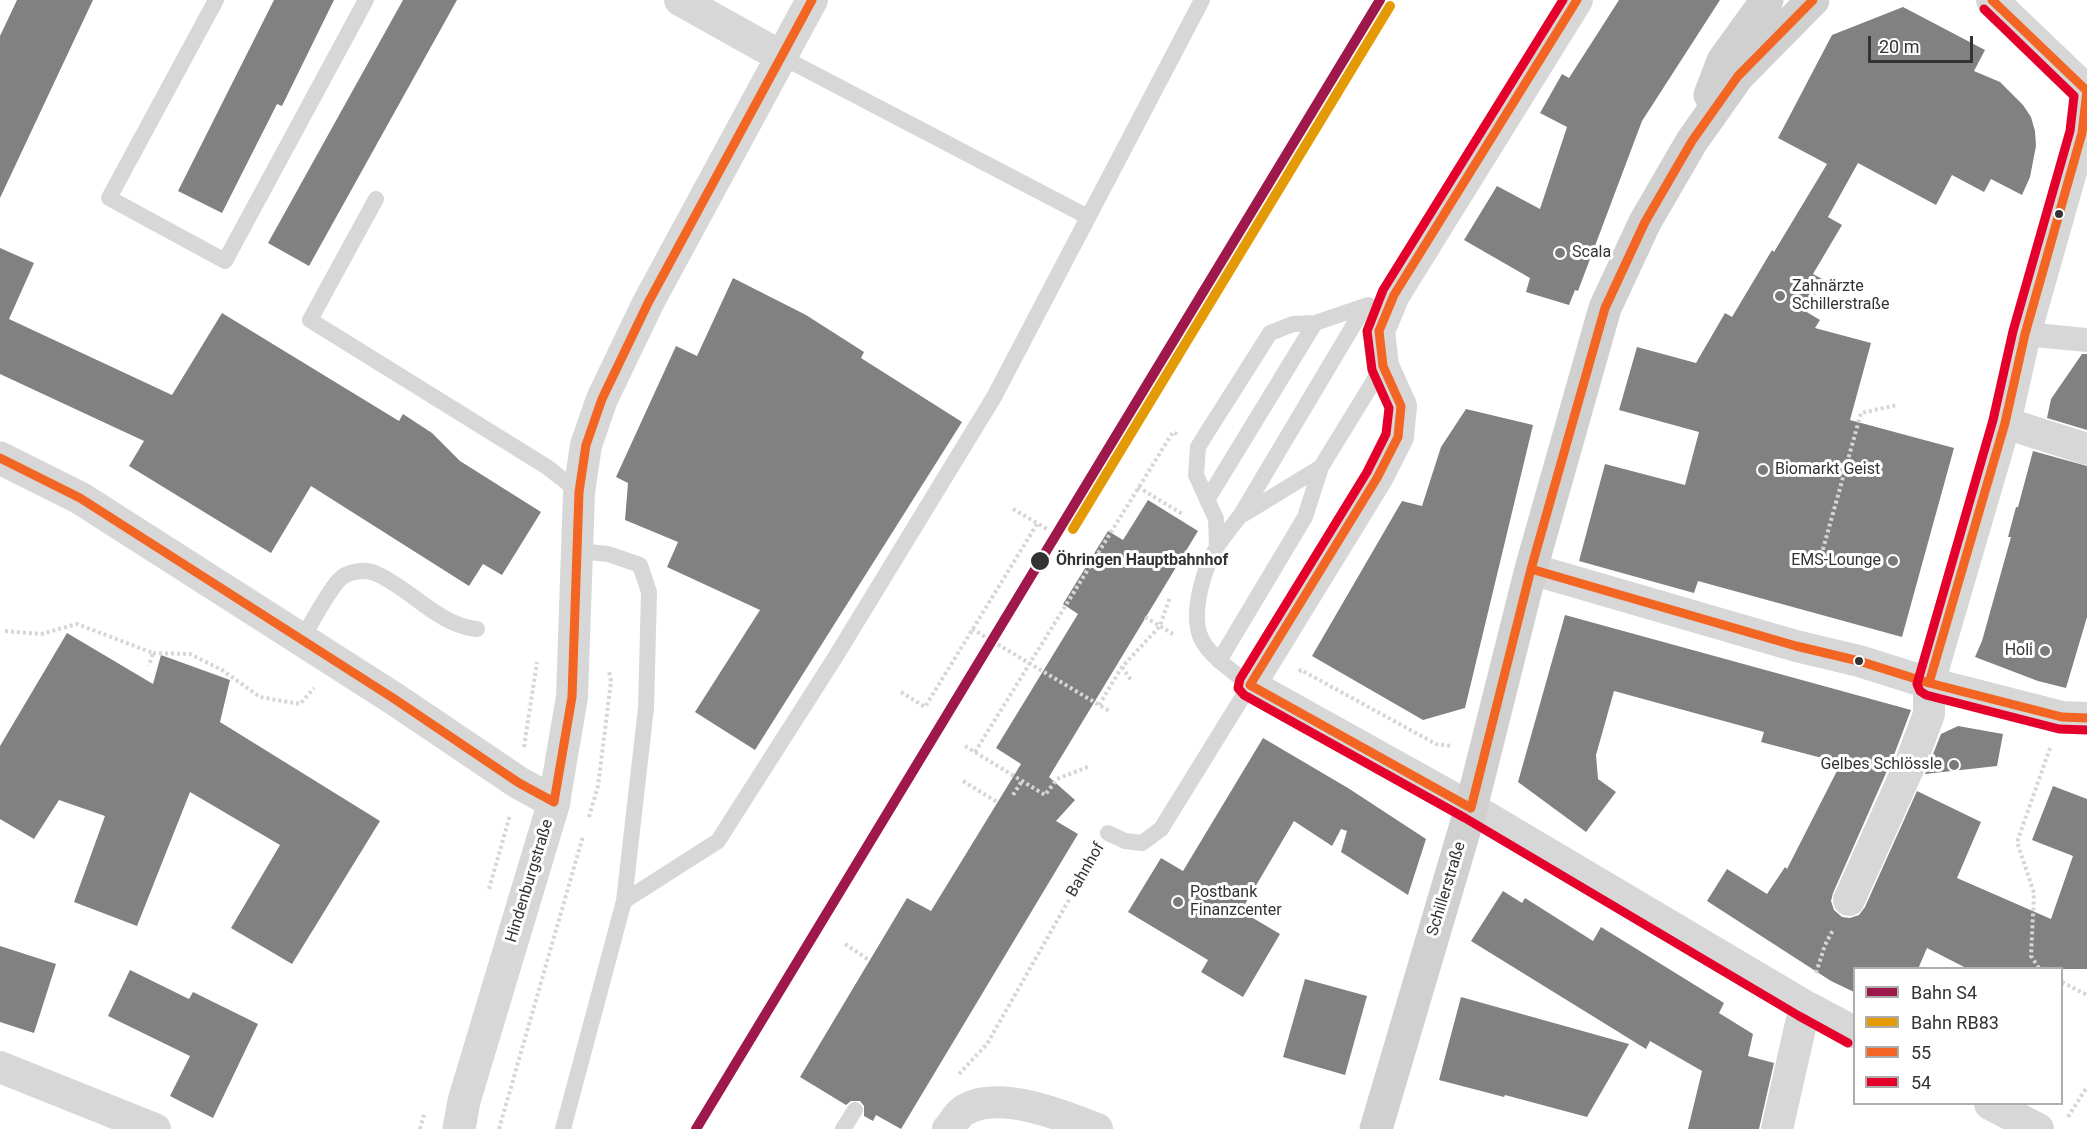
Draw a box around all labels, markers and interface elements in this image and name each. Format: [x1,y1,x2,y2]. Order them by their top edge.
scale bar [1871,24,1976,62]
text: 20 m [1879,36,1919,57]
unlabelled marker [2053,208,2065,220]
place label: Scala [1572,243,1611,263]
marker: Scala [1553,246,1567,260]
place label: Zahnärzte Schillerstraße [1792,277,1890,315]
marker: Zahnärzte Schillerstraße [1773,289,1787,303]
place label: Biomarkt Geist [1775,460,1880,480]
marker: Biomarkt Geist [1756,463,1770,477]
marker: Öhringen Hauptbahnhof [1029,550,1051,572]
place label: Öhringen Hauptbahnhof [1056,551,1228,571]
place label: EMS-Lounge [1791,551,1881,571]
marker: EMS-Lounge [1886,554,1900,568]
place label: Holi [2005,641,2033,661]
marker: Holi [2038,644,2052,658]
unlabelled marker [1853,655,1865,667]
place label: Gelbes Schlössle [1820,755,1942,775]
marker: Gelbes Schlössle [1947,758,1961,772]
street label: Hindenburgstraße [502,817,558,945]
street label: Bahnhof [1063,839,1109,901]
street label: Schillerstraße [1424,840,1470,938]
place label: Postbank Finanzcenter [1190,883,1282,921]
marker: Postbank Finanzcenter [1171,895,1185,909]
legend [1853,967,2063,1105]
text: Bahn S4 [1911,982,1977,1003]
text: Bahn RB83 [1911,1012,1999,1033]
text: 55 [1911,1042,1931,1063]
text: 54 [1911,1072,1931,1093]

